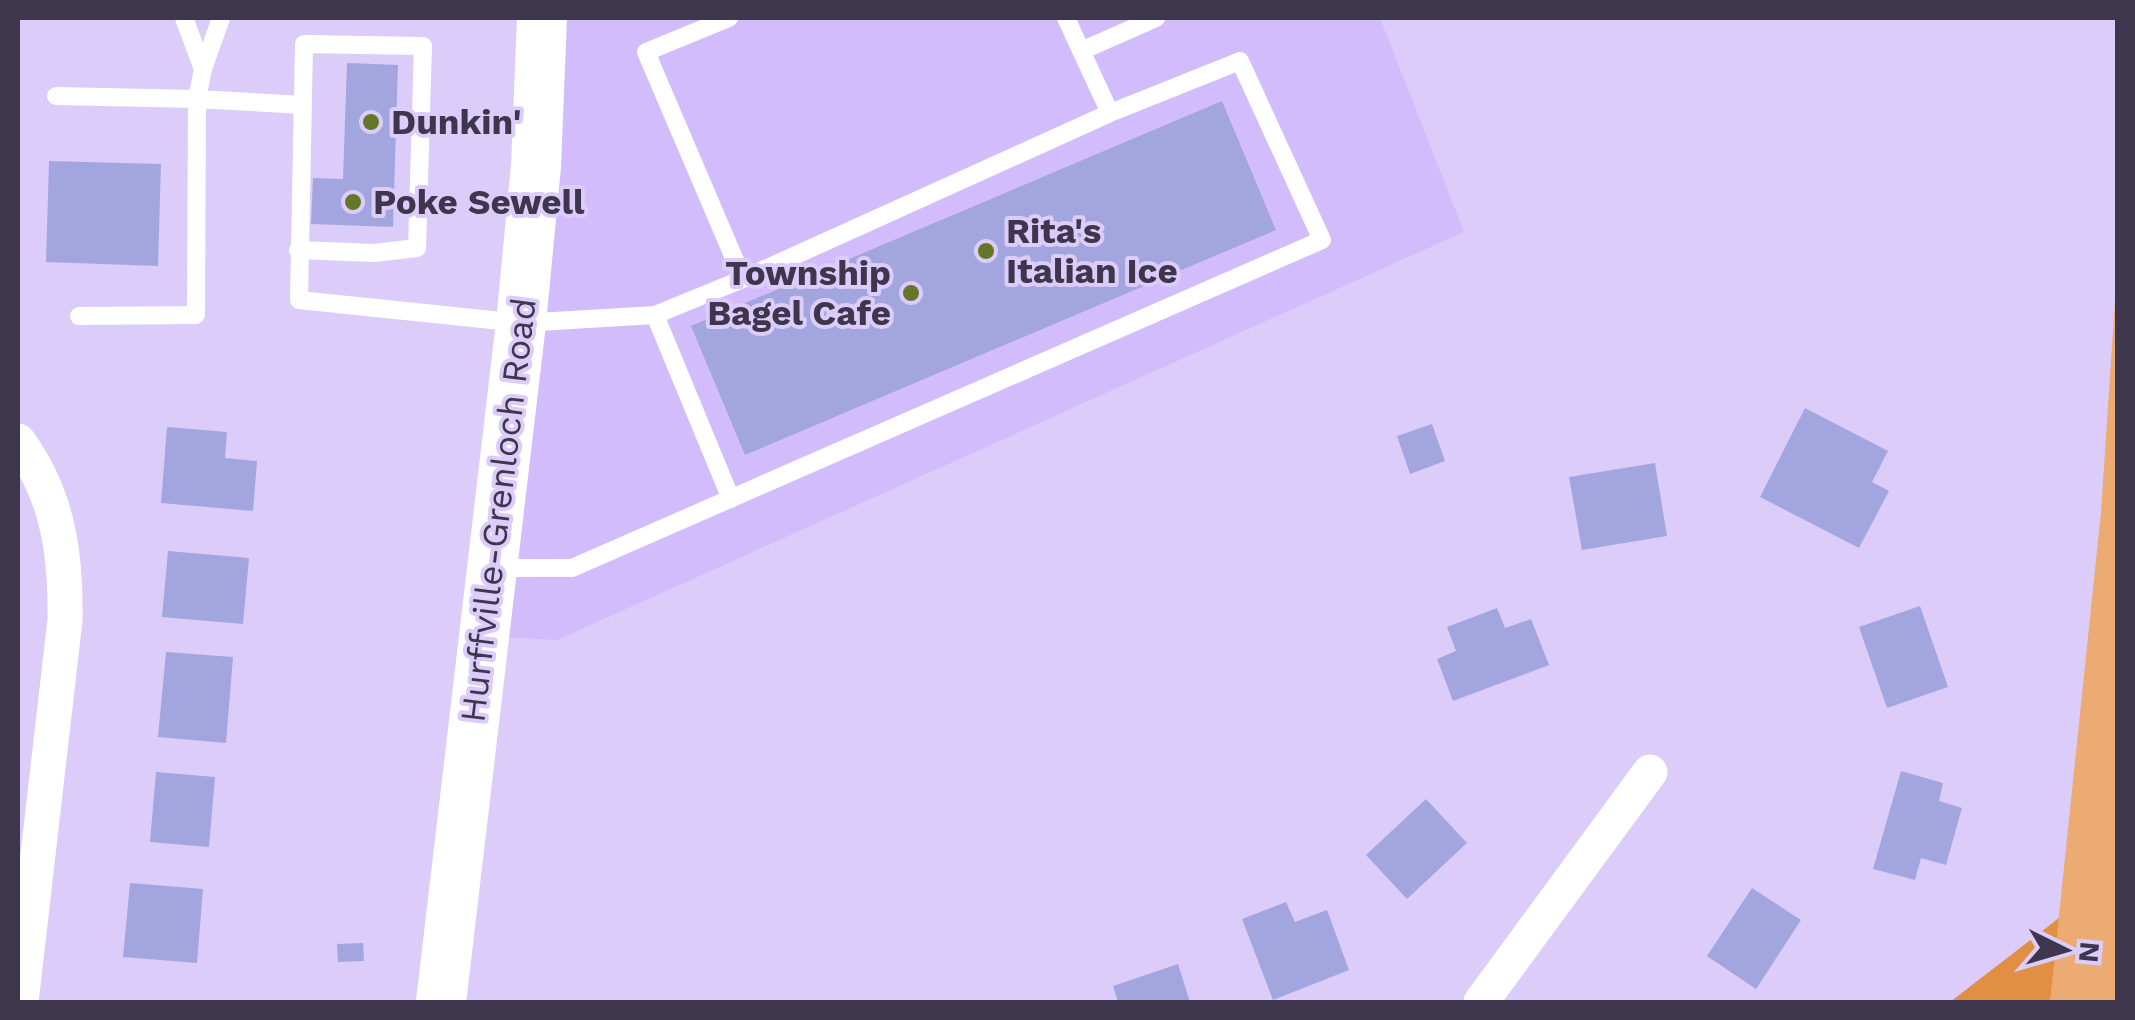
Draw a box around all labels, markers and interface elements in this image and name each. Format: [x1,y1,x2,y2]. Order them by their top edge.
place label: Dunkin' [391,101,522,143]
marker: Dunkin' [360,111,382,133]
place label: Poke Sewell [373,181,585,223]
marker: Poke Sewell [342,191,364,213]
place label: Rita's Italian Ice [1006,210,1178,292]
marker: Rita's Italian Ice [975,240,997,262]
place label: Township Bagel Cafe [707,252,891,334]
marker: Township Bagel Cafe [900,282,922,304]
street label: Hurffville-Grenloch Road [451,296,545,724]
north arrow [2015,900,2115,1000]
text: N [2072,940,2107,964]

